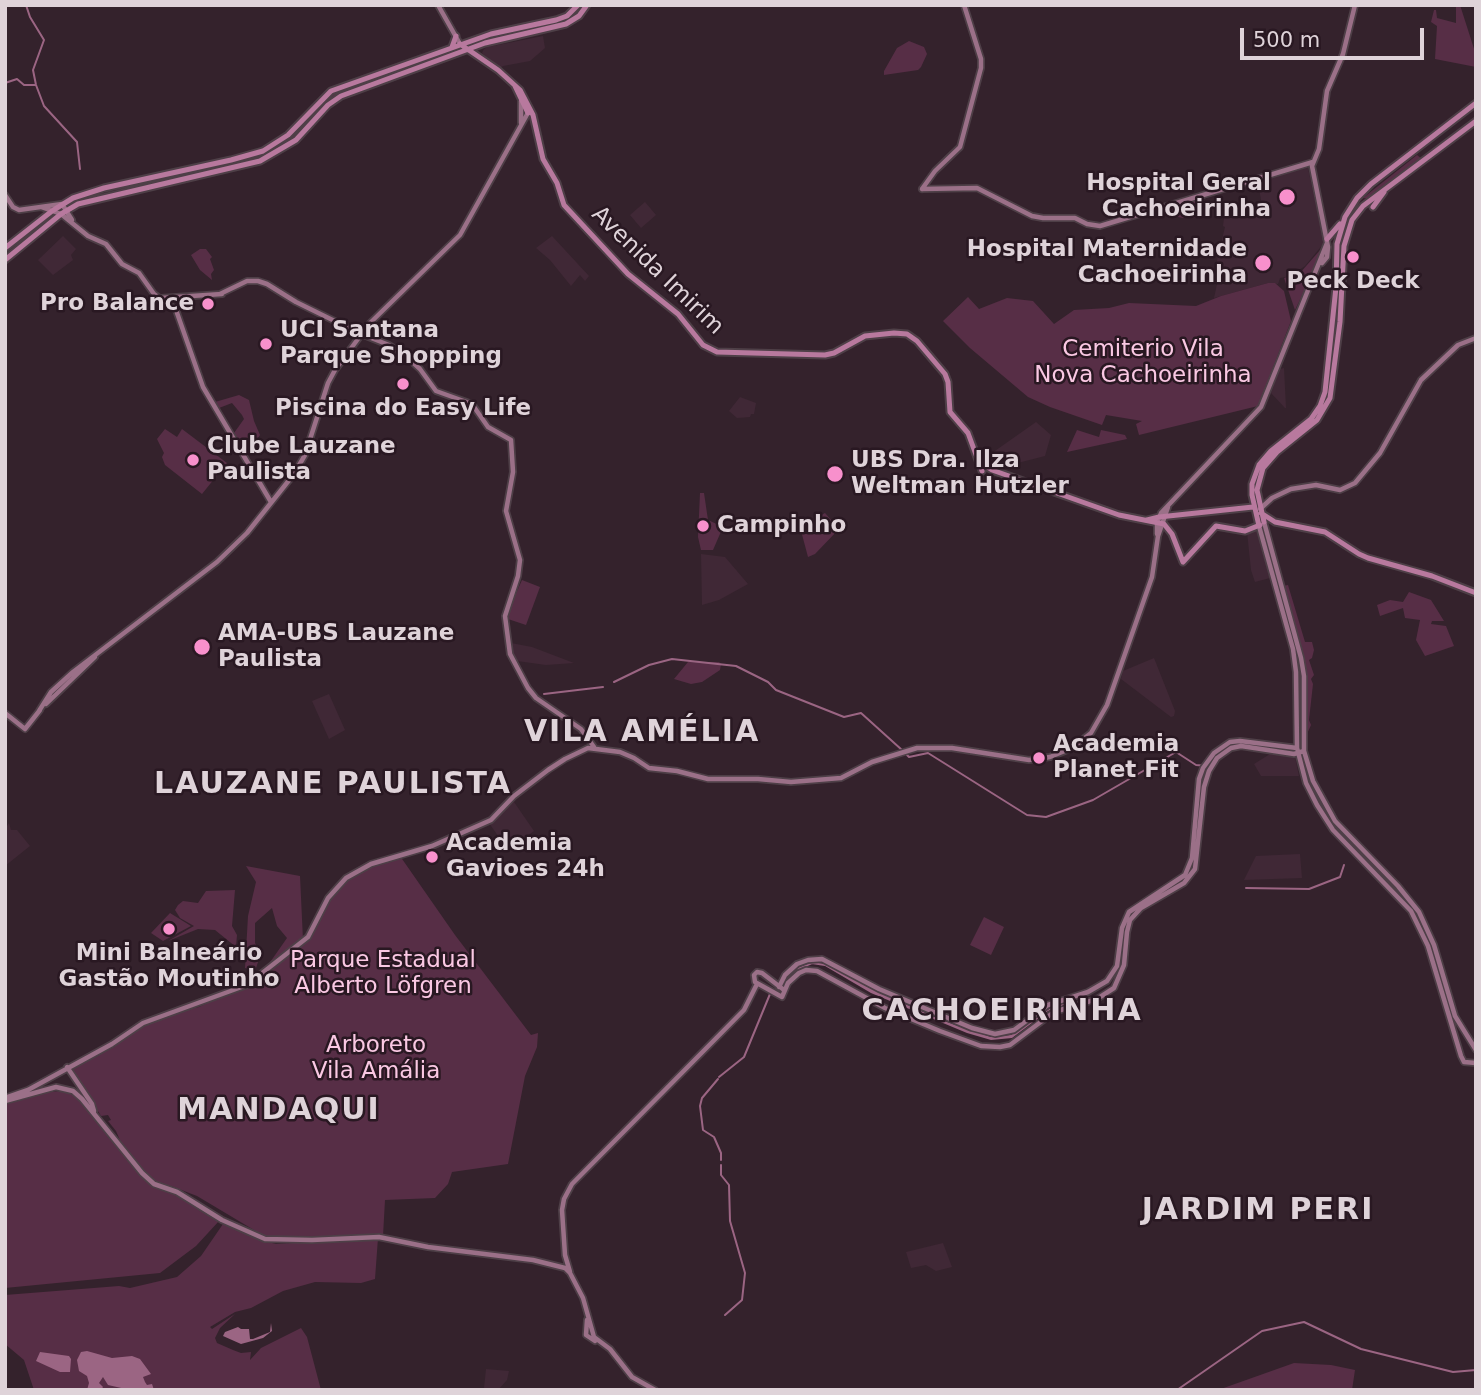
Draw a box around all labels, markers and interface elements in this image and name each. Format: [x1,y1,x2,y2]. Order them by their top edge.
scale bar [1243,14,1427,58]
text: 500 m [1253,28,1320,52]
place label: Hospital Geral Cachoeirinha [1086,170,1271,224]
marker: Hospital Geral Cachoeirinha [1277,187,1297,207]
street label: Avenida Imirim [585,201,729,341]
place label: Hospital Maternidade Cachoeirinha [967,236,1247,290]
marker: Peck Deck [1345,249,1361,265]
marker: Hospital Maternidade Cachoeirinha [1253,253,1273,273]
place label: Peck Deck [1286,268,1420,296]
place label: Pro Balance [40,290,194,318]
marker: Pro Balance [200,296,216,312]
place label: UCI Santana Parque Shopping [280,317,502,371]
marker: UCI Santana Parque Shopping [258,336,274,352]
park label: Cemiterio Vila Nova Cachoeirinha [1034,336,1252,390]
marker: Piscina do Easy Life [395,376,411,392]
place label: Piscina do Easy Life [275,395,531,423]
place label: Clube Lauzane Paulista [207,433,396,487]
place label: UBS Dra. Ilza Weltman Hutzler [851,447,1069,501]
marker: Clube Lauzane Paulista [185,452,201,468]
marker: UBS Dra. Ilza Weltman Hutzler [825,464,845,484]
place label: Campinho [717,512,846,540]
marker: Campinho [695,518,711,534]
place label: AMA-UBS Lauzane Paulista [218,620,454,674]
marker: AMA-UBS Lauzane Paulista [192,637,212,657]
district label: VILA AMÉLIA [525,715,759,751]
place label: Academia Planet Fit [1053,731,1179,785]
marker: Academia Planet Fit [1031,750,1047,766]
district label: LAUZANE PAULISTA [156,767,510,803]
place label: Academia Gavioes 24h [446,830,605,884]
marker: Academia Gavioes 24h [424,849,440,865]
marker: Mini Balneário Gastão Moutinho [161,921,177,937]
place label: Mini Balneário Gastão Moutinho [59,940,279,994]
park label: Parque Estadual Alberto Löfgren [290,947,476,1001]
district label: CACHOEIRINHA [863,994,1141,1030]
park label: Arboreto Vila Amália [312,1032,440,1086]
district label: MANDAQUI [178,1093,380,1129]
district label: JARDIM PERI [1143,1193,1373,1229]

